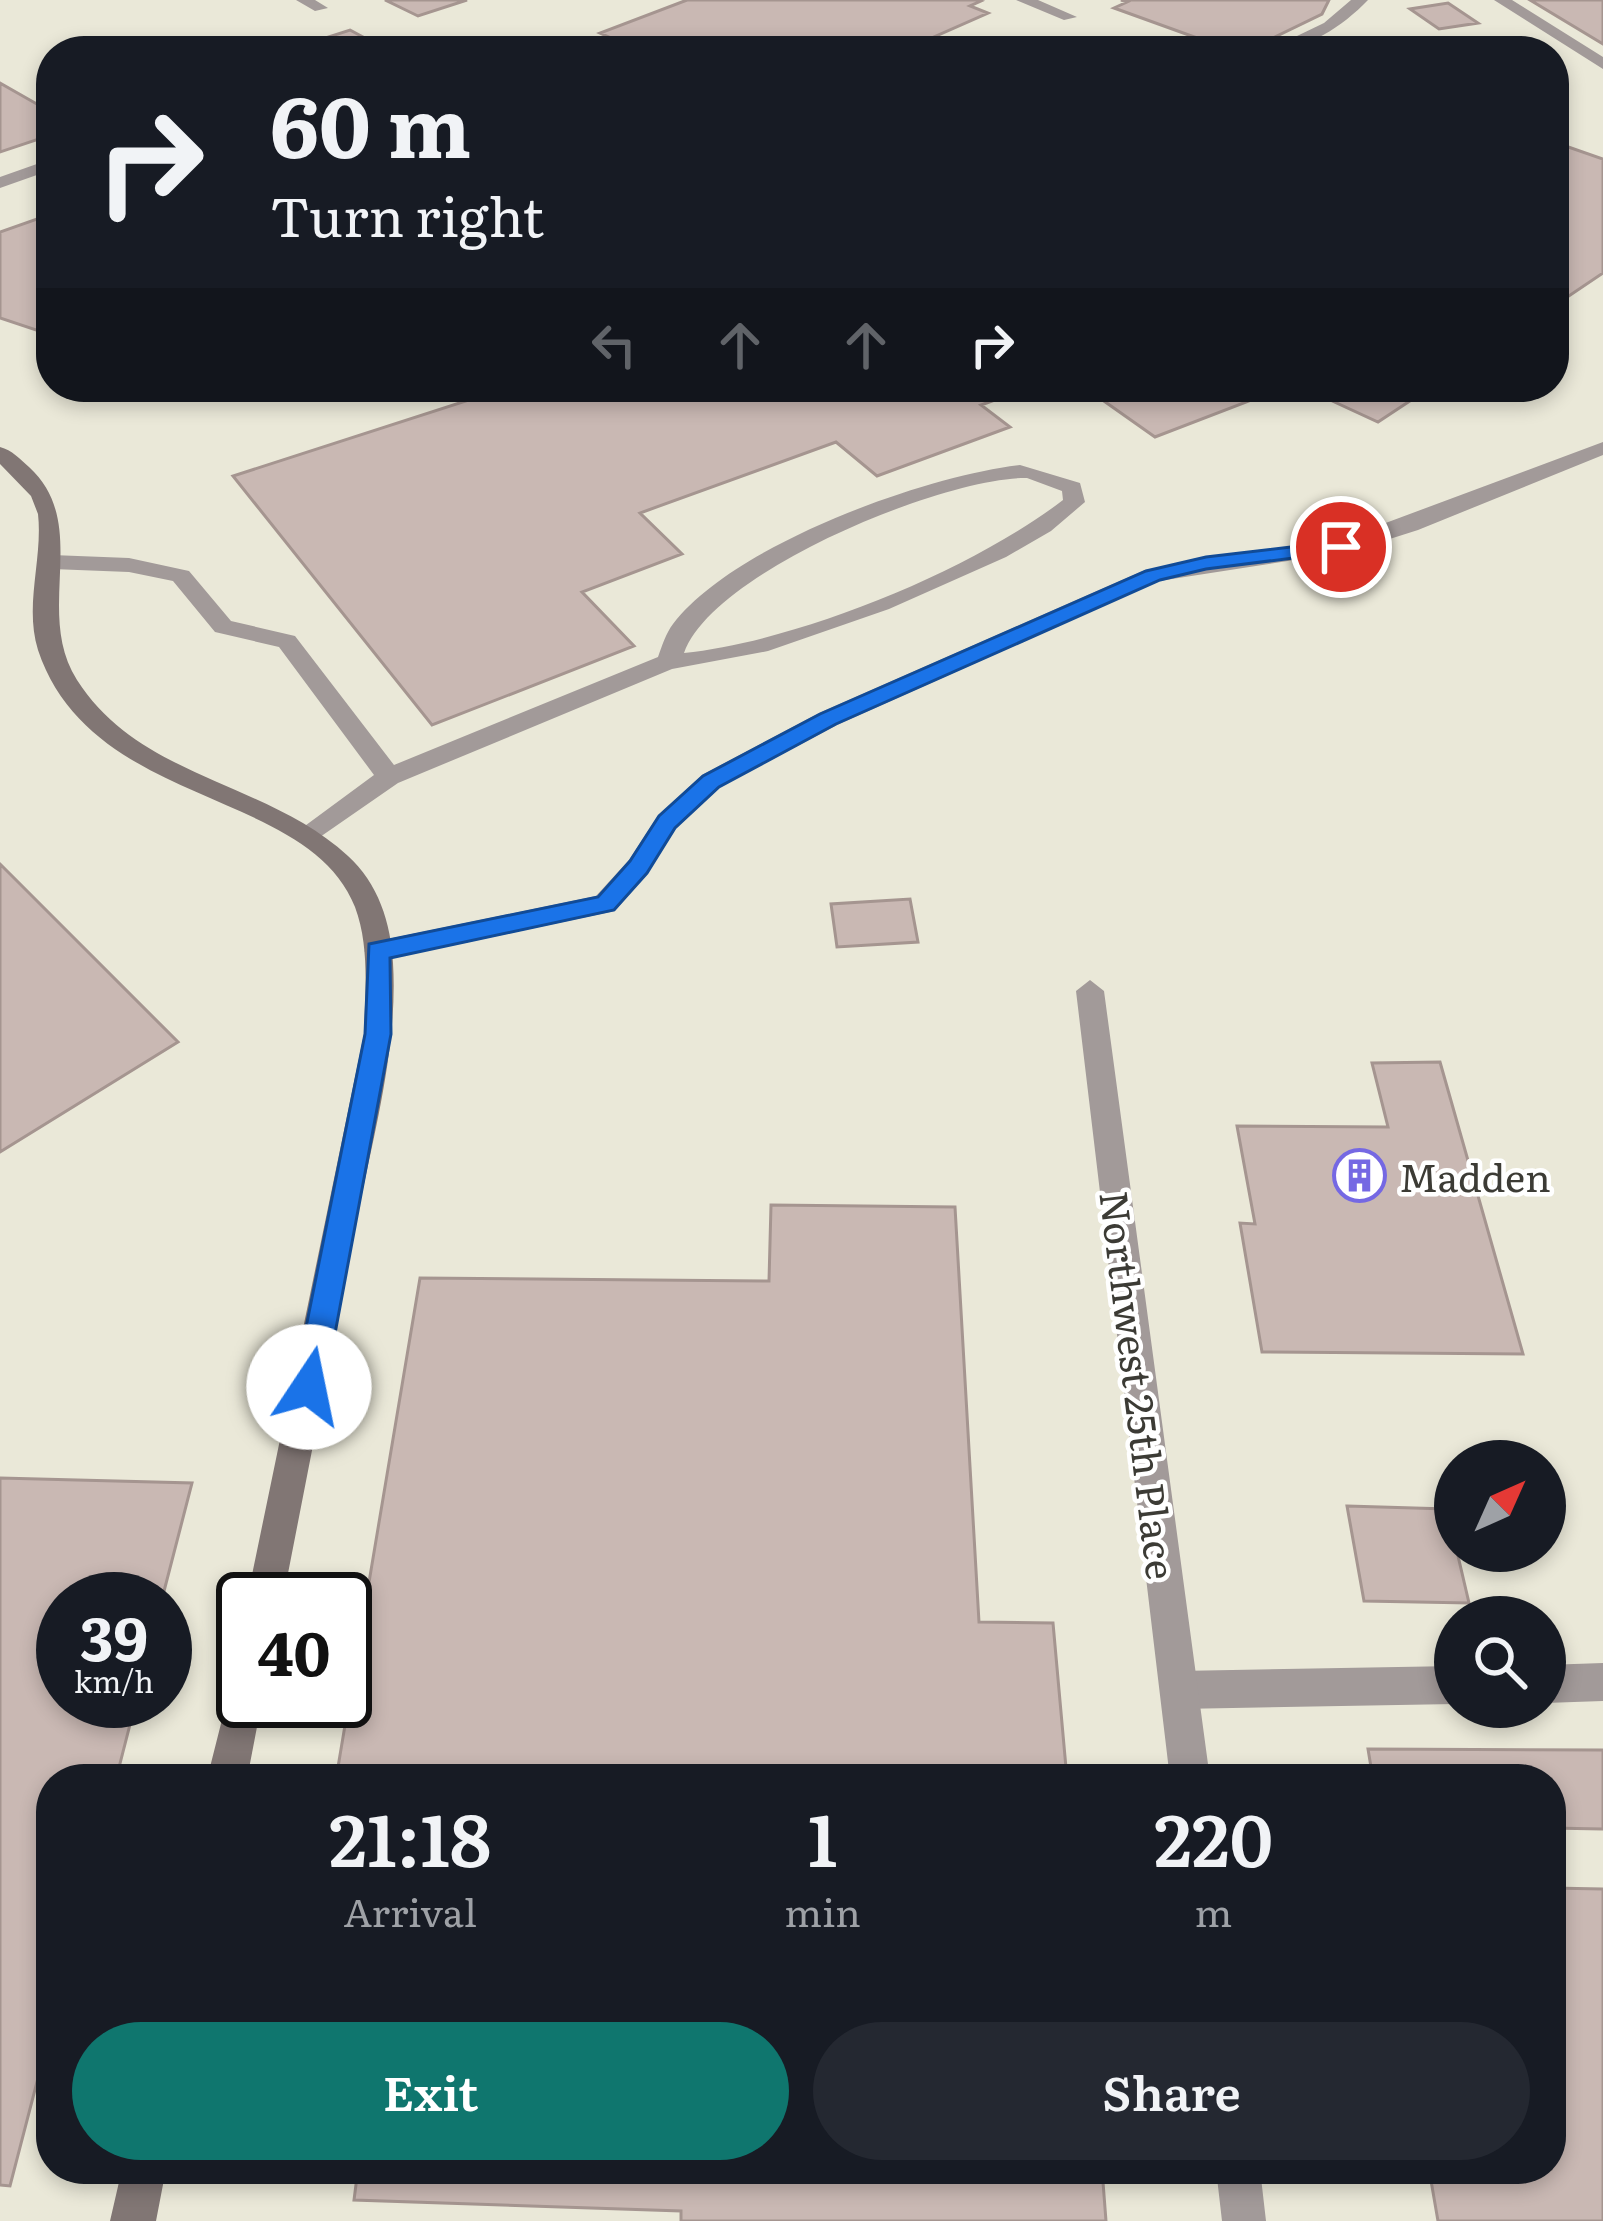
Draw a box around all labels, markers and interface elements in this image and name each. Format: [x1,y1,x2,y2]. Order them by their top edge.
text: 60 m [270,59,471,184]
icon: right [72,84,228,240]
text: Turn right [270,173,544,254]
icon: left [581,312,647,378]
icon: ahead [707,312,773,378]
icon: ahead [833,312,899,378]
icon: right [959,312,1025,378]
pin [1290,496,1392,598]
icon: arrive [1308,514,1374,580]
place label: Madden [1399,1146,1551,1204]
building icon: Madden [1332,1147,1388,1203]
street label: Northwest 25th Place [1087,1187,1193,1583]
position arrow [246,1324,372,1450]
north arrow [1434,1440,1566,1572]
map controls [1434,1440,1566,1728]
speed limit sign: 40 [216,1572,372,1728]
text: 39 [80,1590,148,1679]
button: search [1434,1596,1566,1728]
text: km/h [74,1658,154,1702]
text: 21:18 [329,1782,491,1889]
text: 1 [808,1782,837,1889]
text: 220 [1154,1782,1273,1889]
text: Arrival [344,1881,477,1939]
text: min [784,1881,861,1939]
text: m [1195,1881,1232,1939]
button: Exit [72,2022,789,2160]
button: Share [813,2022,1530,2160]

